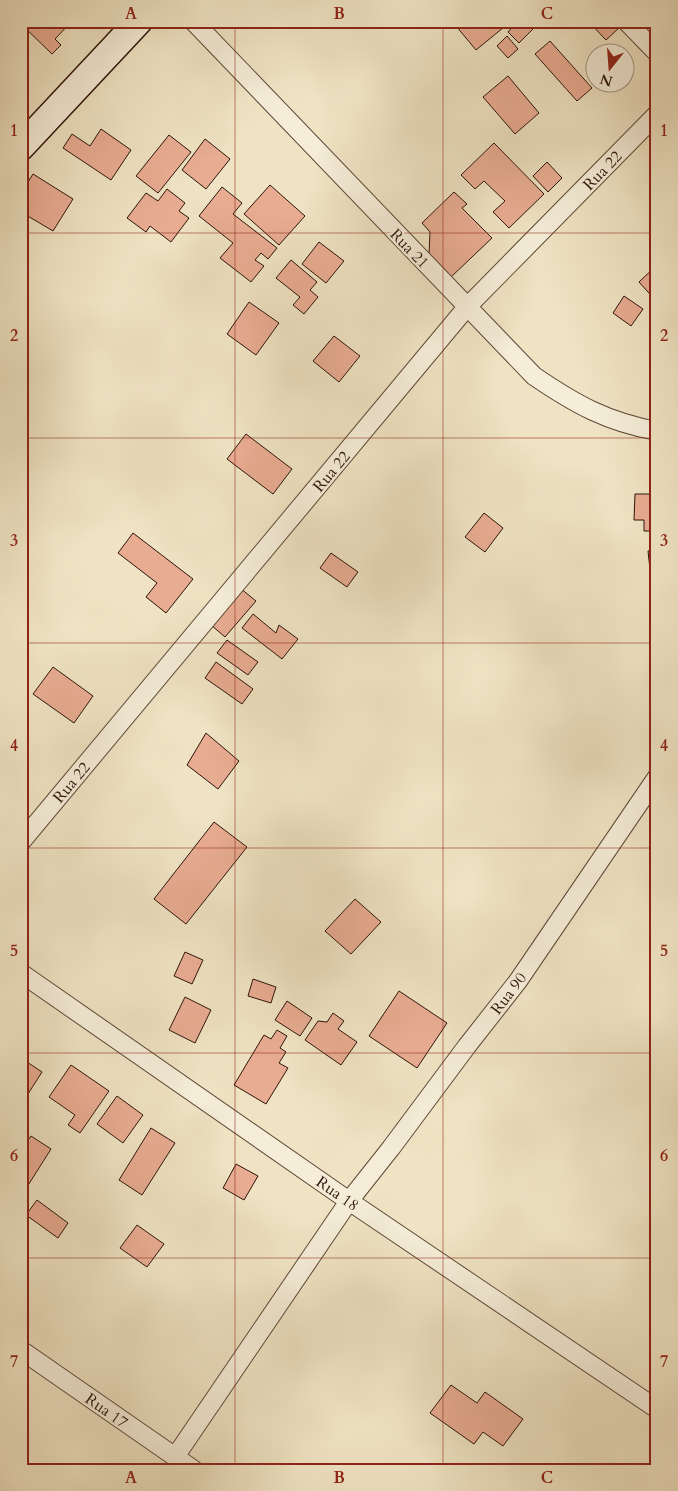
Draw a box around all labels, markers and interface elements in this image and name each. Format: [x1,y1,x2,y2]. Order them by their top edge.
text: A [125,3,137,25]
text: B [333,3,345,25]
text: C [541,3,553,25]
north arrow [586,42,636,92]
text: N [598,69,615,91]
text: 1 [10,120,18,142]
text: 1 [660,120,668,142]
street label: Rua 22 [578,146,627,195]
street label: Rua 21 [385,224,434,273]
text: 2 [10,325,18,347]
text: 2 [660,325,668,347]
street label: Rua 22 [308,446,355,497]
text: 3 [10,530,18,552]
text: 3 [660,530,668,552]
text: 4 [10,735,18,757]
text: 4 [660,735,668,757]
street label: Rua 22 [48,757,95,808]
text: 5 [10,940,18,962]
text: 5 [660,940,668,962]
street label: Rua 90 [486,968,532,1019]
text: 6 [10,1145,18,1167]
text: 6 [660,1145,668,1167]
street label: Rua 18 [312,1171,363,1216]
text: 7 [10,1351,18,1373]
text: 7 [660,1351,668,1373]
street label: Rua 17 [81,1388,132,1433]
text: A [125,1467,137,1489]
text: B [333,1467,345,1489]
text: C [541,1467,553,1489]

